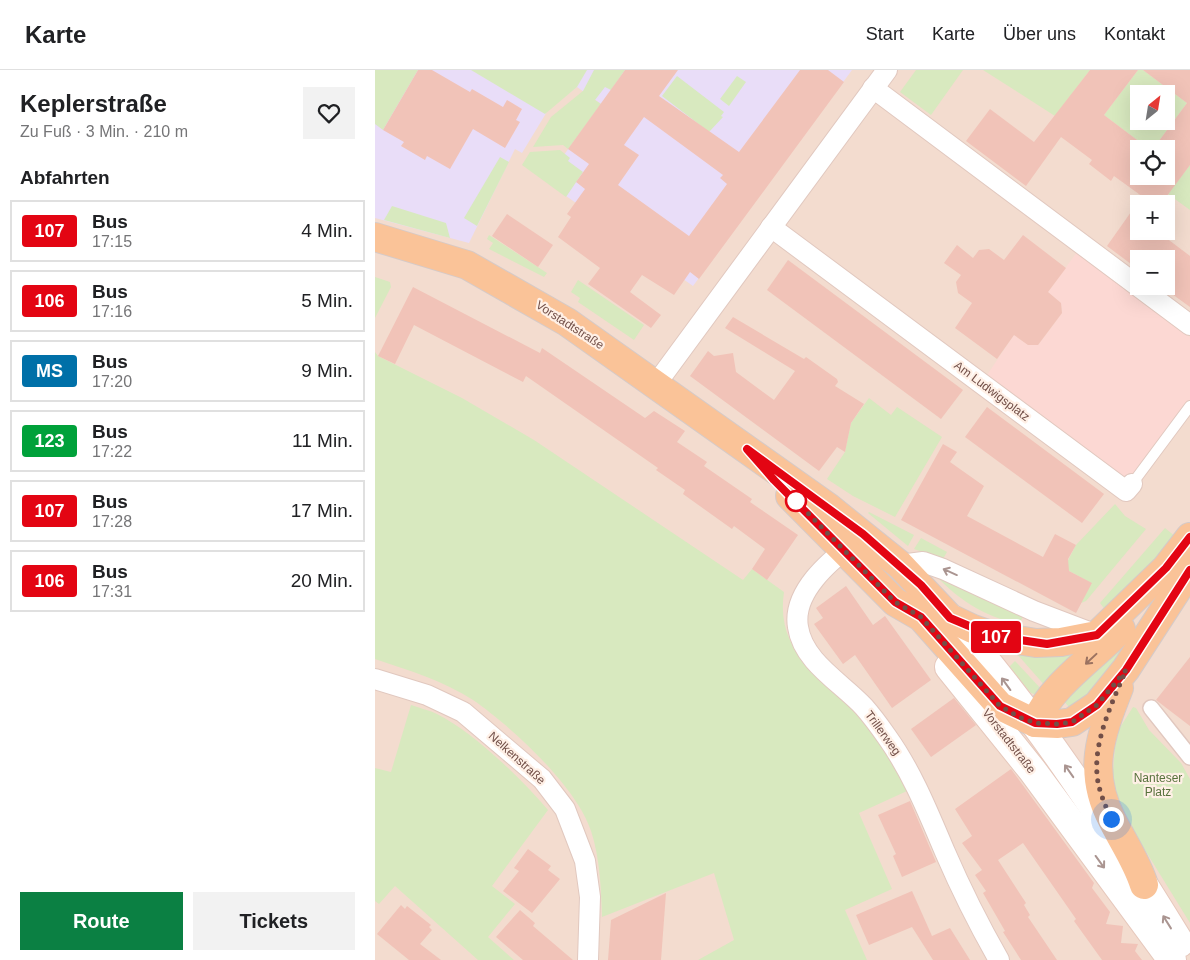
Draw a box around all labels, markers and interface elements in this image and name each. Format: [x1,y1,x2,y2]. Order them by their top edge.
text: Karte [25,21,86,48]
text: Start [866,24,904,44]
text: Karte [932,24,975,44]
text: Über uns [1003,24,1076,44]
text: Kontakt [1104,24,1165,44]
north arrow [1130,85,1175,130]
map controls [1130,85,1175,295]
button: heart [303,87,355,139]
text: Keplerstraße [20,90,167,117]
text: Zu Fuß · 3 Min. · 210 m [20,123,188,140]
button: locate [1130,140,1175,185]
text: Abfahrten [20,167,110,188]
button: + [1130,195,1175,240]
text: Bus [92,211,128,232]
text: 4 Min. [301,220,353,241]
text: 107 [34,221,65,241]
text: 17:15 [92,233,132,250]
button: − [1130,250,1175,295]
text: Bus [92,281,128,302]
text: 5 Min. [301,290,353,311]
text: 106 [34,291,65,311]
street label: Vorstadtstraße [533,298,607,352]
text: 17:16 [92,303,132,320]
text: Bus [92,351,128,372]
street label: Am Ludwigsplatz [952,358,1032,424]
text: 9 Min. [301,360,353,381]
text: MS [36,361,63,381]
text: 17:20 [92,373,132,390]
text: Bus [92,421,128,442]
text: 11 Min. [292,430,353,451]
text: 123 [34,431,65,451]
text: 17:22 [92,443,132,460]
unlabelled marker [785,490,807,512]
text: Bus [92,491,128,512]
text: 17 Min. [291,500,353,521]
text: 107 [34,501,65,521]
text: 17:28 [92,513,132,530]
text: Bus [92,561,128,582]
one-way arrow [943,567,958,577]
text: 20 Min. [291,570,353,591]
text: 106 [34,571,65,591]
text: 17:31 [92,583,132,600]
line badge: 107 [967,621,1025,653]
text: 107 [981,627,1011,647]
one-way arrow [1084,653,1097,665]
one-way arrow [1001,678,1012,691]
street label: Vorstadtstraße [979,706,1039,776]
street label: Trillerweg [862,708,904,758]
street label: Nelkenstraße [486,729,548,787]
one-way arrow [1064,764,1074,778]
park label: Nanteser Platz [1134,771,1182,799]
your location [1099,807,1124,832]
one-way arrow [1095,855,1105,869]
button: Route [20,892,183,950]
button: Tickets [193,892,355,950]
one-way arrow [1162,916,1172,930]

